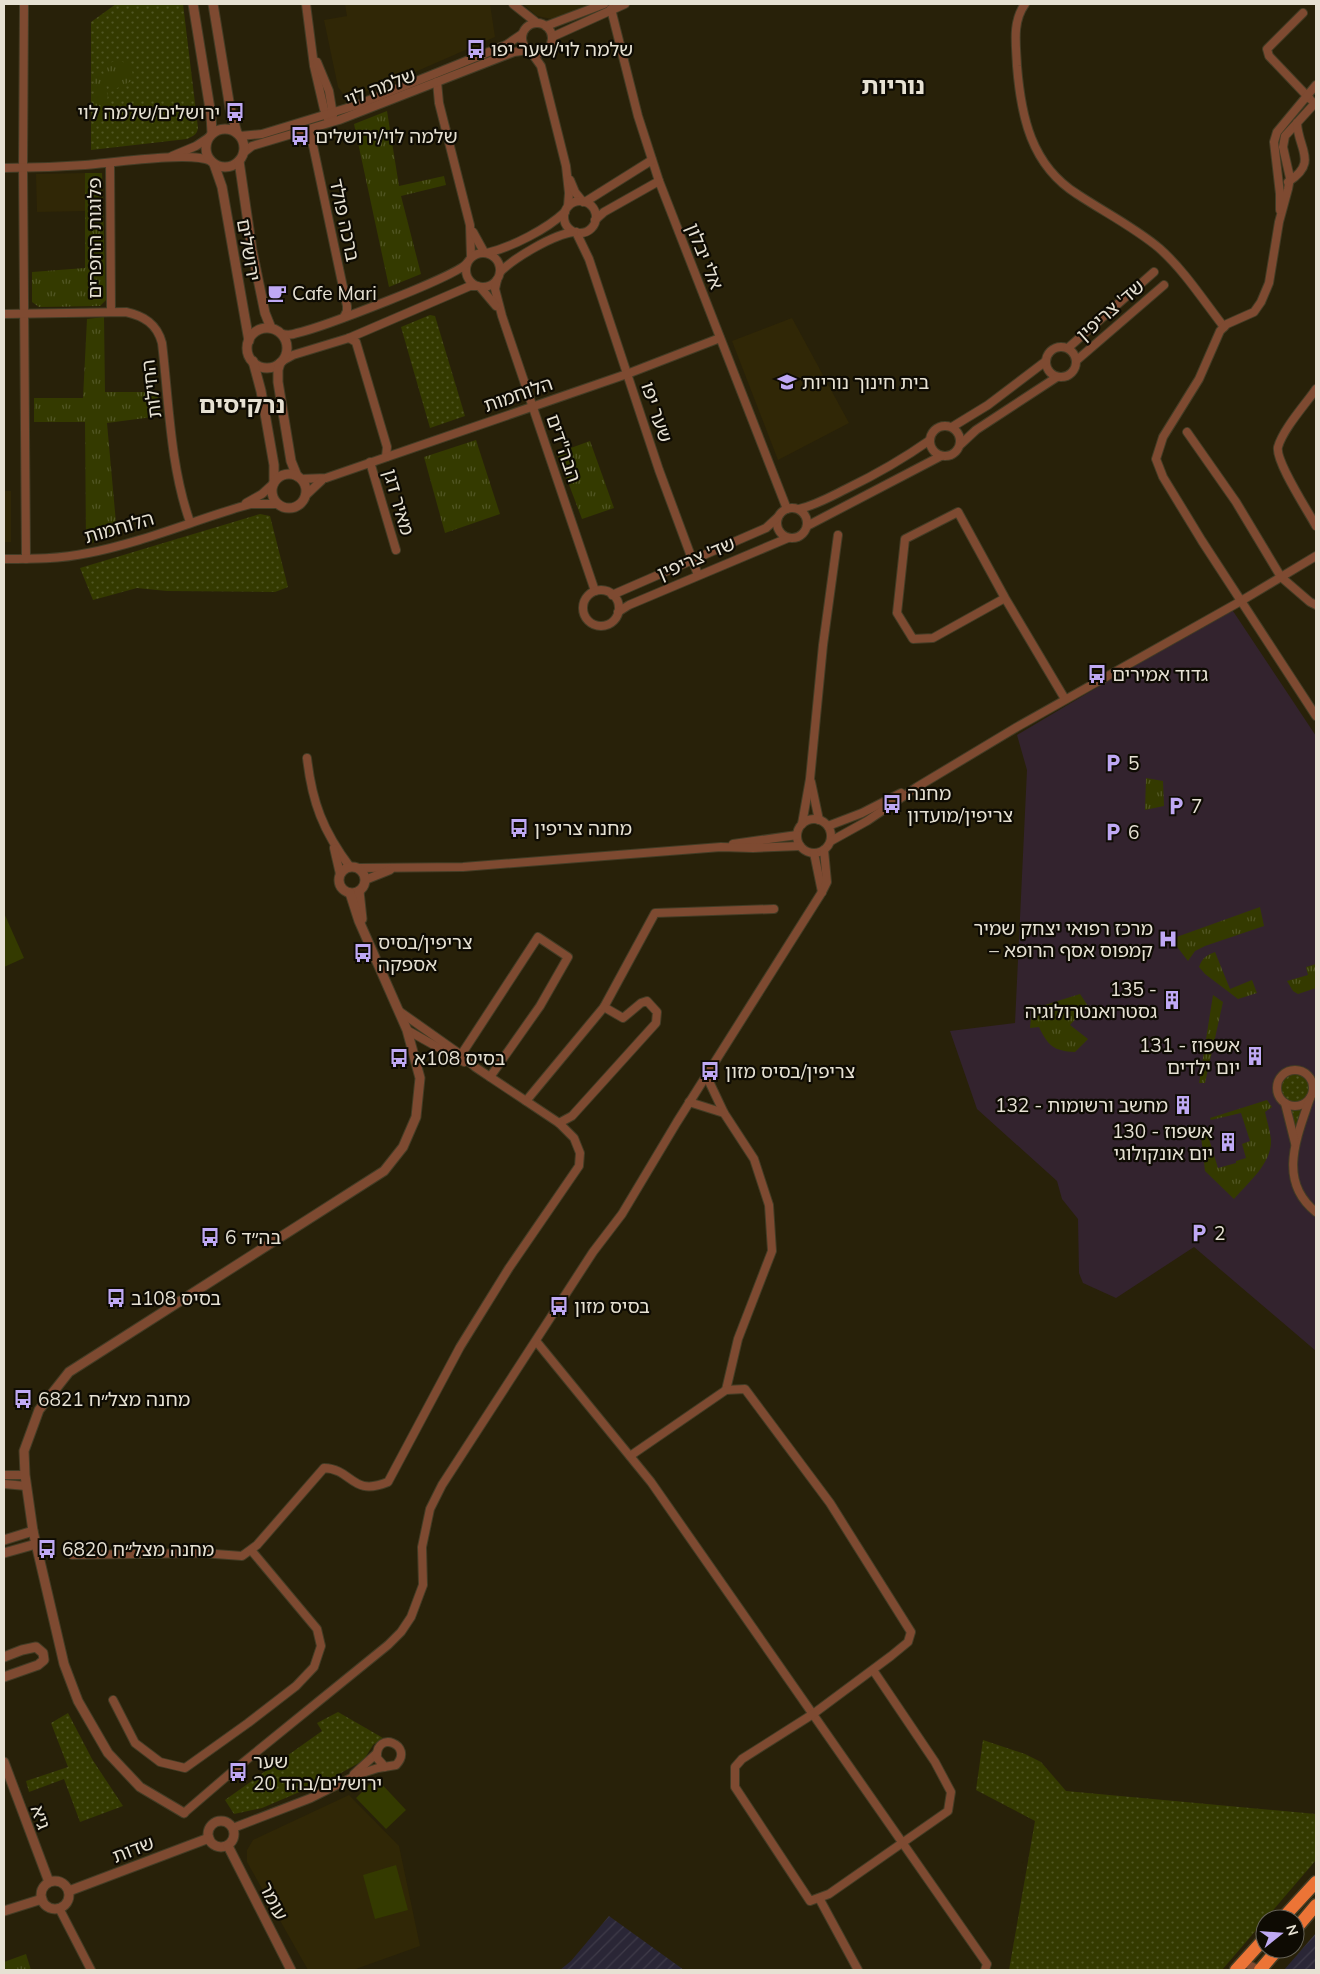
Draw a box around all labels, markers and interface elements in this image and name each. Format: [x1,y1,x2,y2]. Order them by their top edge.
place label: שלמה לוי/שער יפו [491,37,633,61]
bus stop icon: שלמה לוי/שער יפו [465,38,487,60]
street label: שלמה לוי [341,62,419,112]
district label: נוריות [861,70,925,100]
place label: ירושלים/שלמה לוי [77,100,220,124]
bus stop icon: ירושלים/שלמה לוי [224,101,246,123]
place label: שלמה לוי/ירושלים [315,124,458,148]
bus stop icon: שלמה לוי/ירושלים [289,125,311,147]
street label: ברכה פולד [325,176,365,264]
street label: פלוגות החפרים [82,177,106,299]
street label: ירושלים [232,217,266,283]
street label: אלי יבלון [681,219,729,293]
street label: שד' צריפין [1071,274,1149,346]
place label: Cafe Mari [292,281,377,305]
cafe icon: Cafe Mari [266,282,288,304]
street label: החילות [136,358,166,420]
place label: בית חינוך נוריות [802,370,930,394]
street label: הלוחמות [480,371,556,417]
school or university icon: בית חינוך נוריות [776,371,798,393]
street label: שער יפו [636,379,678,445]
district label: נרקיסים [199,389,285,419]
street label: הבה"דים [541,411,587,485]
street label: מאיר דגן [378,466,420,538]
street label: הלוחמות [81,506,157,548]
street label: שד' צריפין [653,531,739,585]
place label: גדוד אמירים [1112,662,1208,686]
bus stop icon: גדוד אמירים [1086,663,1108,685]
place label: 5 [1128,751,1139,775]
parking icon: 5 [1102,752,1124,774]
place label: מחנה צריפין/מועדון [907,781,1013,827]
bus stop icon: מחנה צריפין/מועדון [881,793,903,815]
place label: 7 [1191,794,1202,818]
parking icon: 7 [1165,795,1187,817]
place label: מחנה צריפין [534,816,632,840]
bus stop icon: מחנה צריפין [508,817,530,839]
place label: 6 [1128,820,1139,844]
parking icon: 6 [1102,821,1124,843]
place label: מרכז רפואי יצחק שמיר – קמפוס אסף הרופא [974,916,1153,962]
hospital icon: מרכז רפואי יצחק שמיר – קמפוס אסף הרופא [1157,928,1179,950]
place label: צריפין/בסיס אספקה [378,930,473,976]
bus stop icon: צריפין/בסיס אספקה [352,942,374,964]
place label: 135 - גסטרואנטרולוגיה [1025,977,1157,1023]
building icon: 135 - גסטרואנטרולוגיה [1161,989,1183,1011]
place label: 131 - אשפוז יום ילדים [1139,1033,1240,1079]
building icon: 131 - אשפוז יום ילדים [1244,1045,1266,1067]
place label: בסיס 108א [414,1046,505,1070]
bus stop icon: בסיס 108א [388,1047,410,1069]
place label: צריפין/בסיס מזון [725,1059,855,1083]
bus stop icon: צריפין/בסיס מזון [699,1060,721,1082]
place label: 132 - מחשב ורשומות [995,1093,1168,1117]
building icon: 132 - מחשב ורשומות [1172,1094,1194,1116]
place label: 130 - אשפוז יום אונקולוגי [1112,1119,1213,1165]
building icon: 130 - אשפוז יום אונקולוגי [1217,1131,1239,1153]
place label: 2 [1214,1221,1225,1245]
parking icon: 2 [1188,1222,1210,1244]
place label: בה״ד 6 [225,1225,282,1249]
bus stop icon: בה״ד 6 [199,1226,221,1248]
place label: בסיס 108ב [131,1286,221,1310]
bus stop icon: בסיס 108ב [105,1287,127,1309]
place label: בסיס מזון [574,1294,650,1318]
bus stop icon: בסיס מזון [548,1295,570,1317]
place label: מחנה מצל״ח 6821 [38,1387,190,1411]
bus stop icon: מחנה מצל״ח 6821 [12,1388,34,1410]
place label: מחנה מצל״ח 6820 [62,1537,214,1561]
bus stop icon: מחנה מצל״ח 6820 [36,1538,58,1560]
place label: שער ירושלים/בהד 20 [253,1749,382,1795]
bus stop icon: שער ירושלים/בהד 20 [227,1761,249,1783]
street label: גיא [26,1802,56,1832]
street label: שדות [109,1830,157,1868]
street label: עומר [254,1878,294,1924]
north arrow [1255,1909,1305,1959]
text: N [1282,1923,1303,1938]

